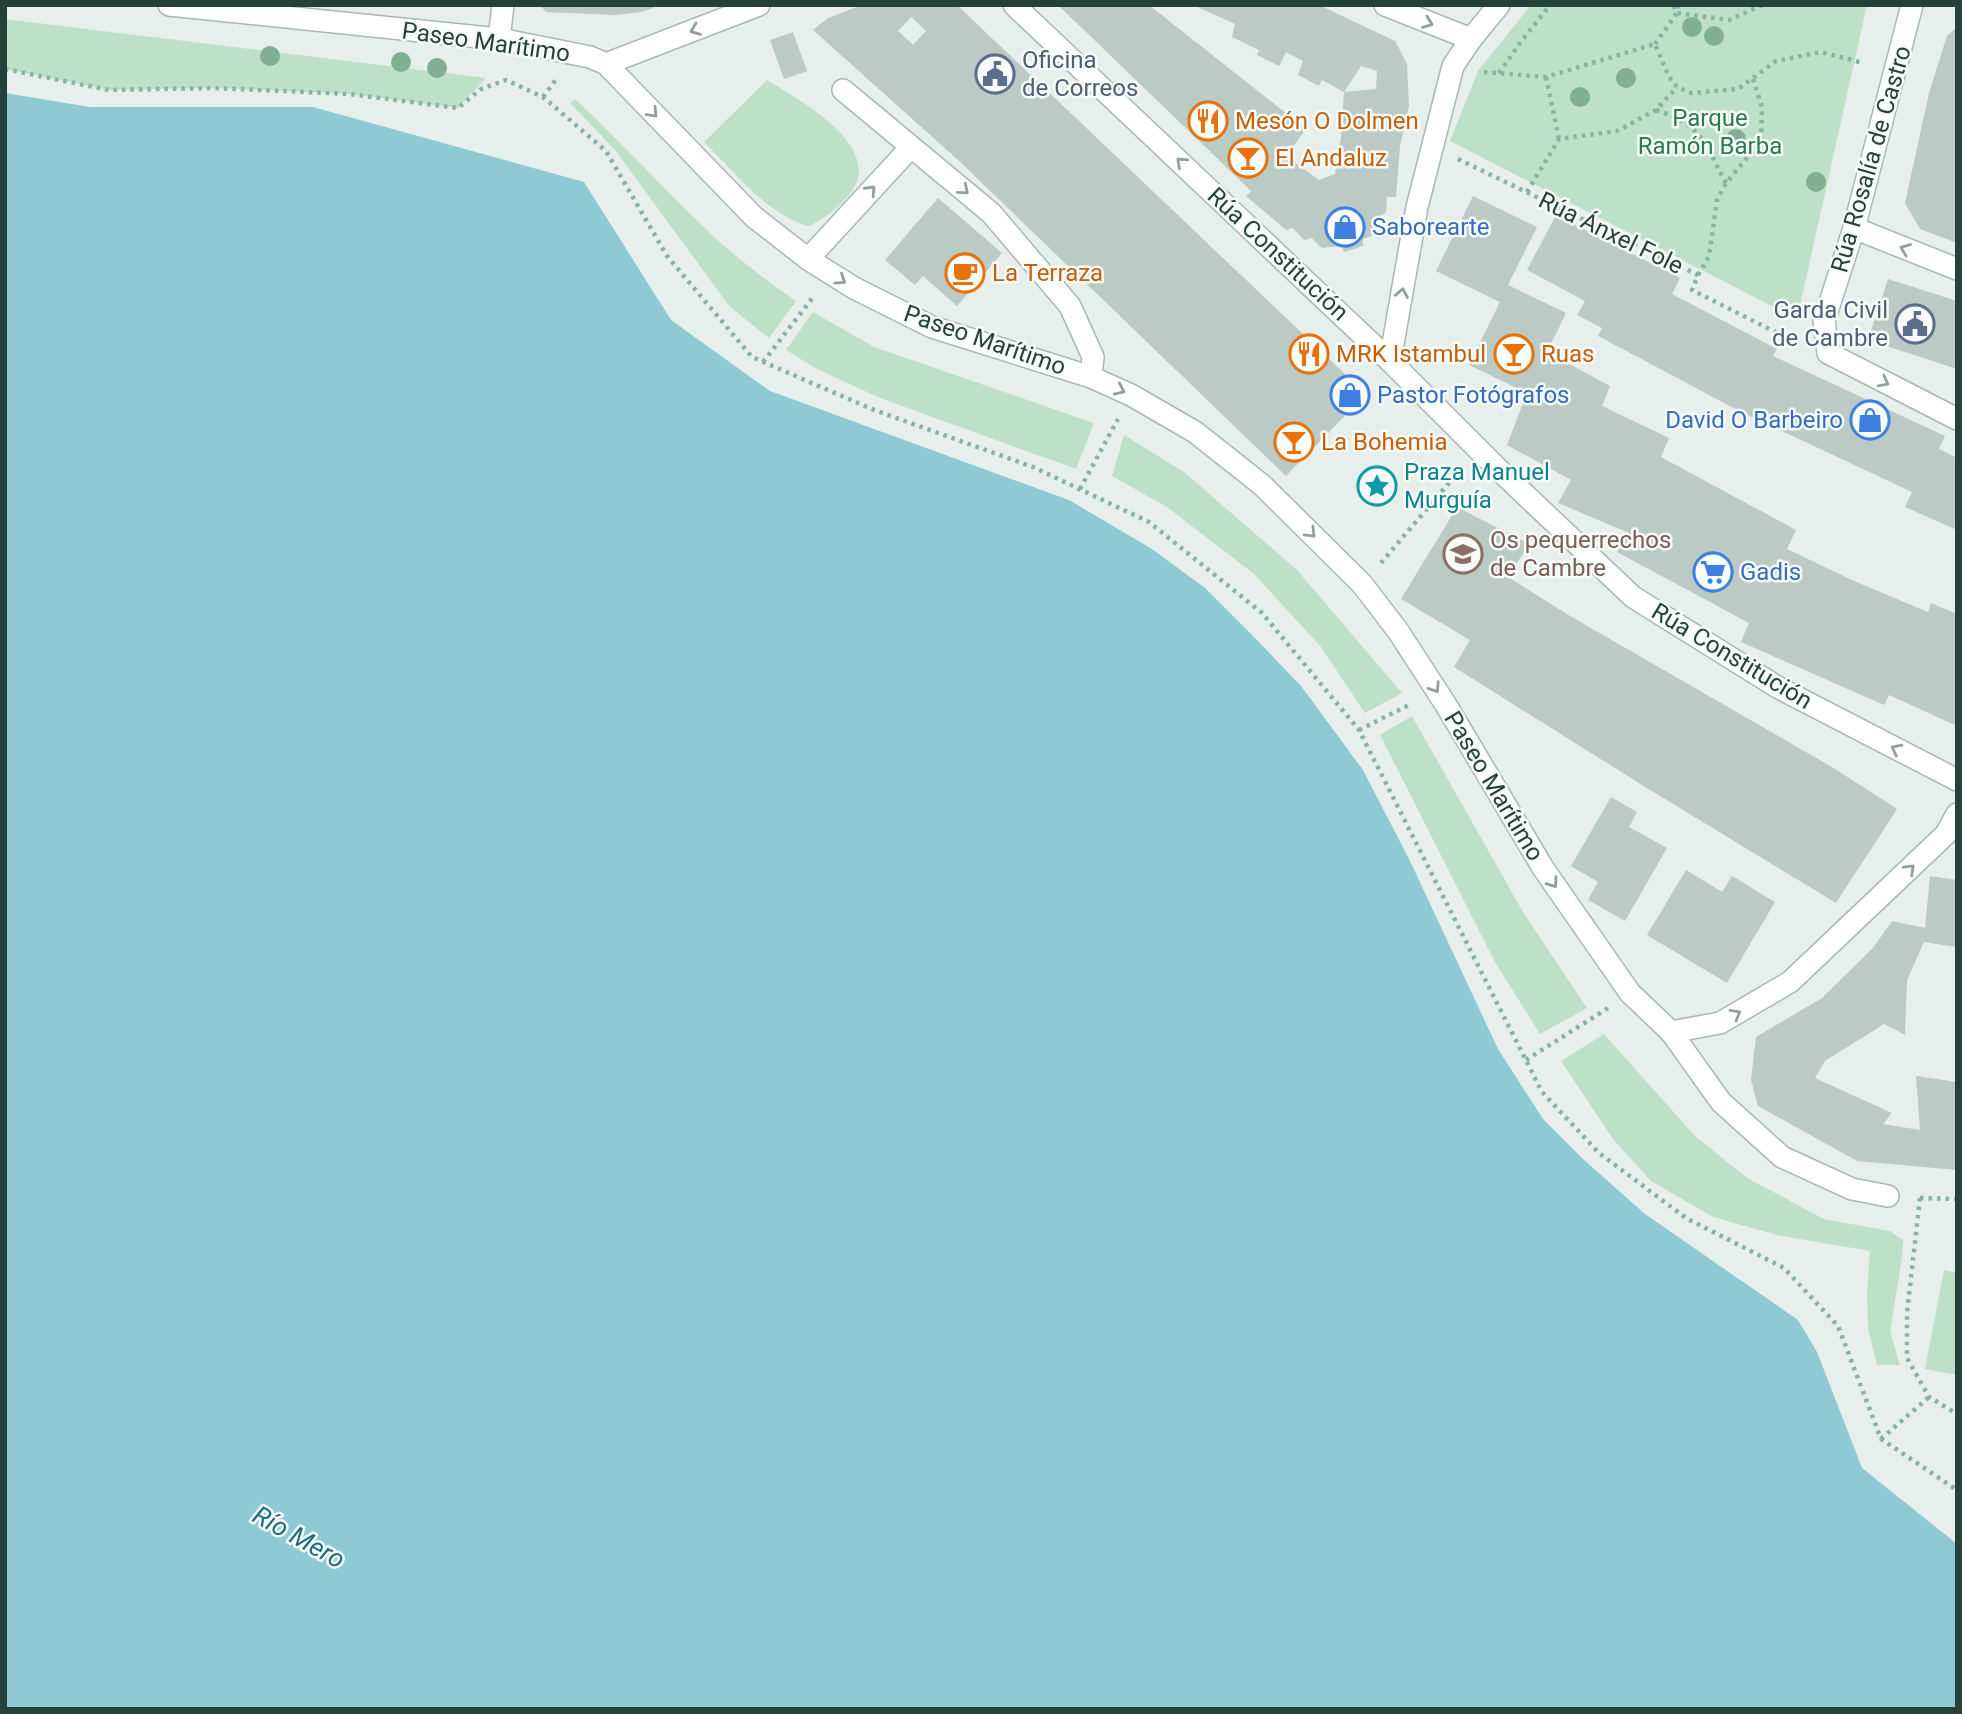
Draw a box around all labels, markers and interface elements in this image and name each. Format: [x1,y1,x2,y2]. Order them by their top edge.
one-way arrow [1421,14,1433,28]
street label: Paseo Marítimo [400,16,572,68]
one-way arrow [690,21,702,35]
street label: Rúa Rosalía de Castro [1825,42,1917,276]
place label: Oficina de Correos [1022,46,1138,102]
public building icon: Oficina de Correos [974,53,1016,95]
restaurant icon: Mesón O Dolmen [1187,100,1229,142]
park label: Parque Ramón Barba [1638,104,1782,160]
one-way arrow [645,105,658,118]
place label: Mesón O Dolmen [1235,107,1419,135]
bar icon: El Andaluz [1227,137,1269,179]
place label: El Andaluz [1275,144,1387,172]
one-way arrow [1176,158,1189,171]
one-way arrow [956,182,968,195]
street label: Rúa Constitución [1202,182,1354,326]
one-way arrow [863,185,875,198]
street label: Rúa Ánxel Fole [1534,186,1688,280]
shop icon: Saborearte [1324,206,1366,248]
place label: Saborearte [1372,213,1489,241]
one-way arrow [1900,244,1912,258]
cafe icon: La Terraza [944,252,986,294]
place label: La Terraza [992,259,1103,287]
one-way arrow [833,272,846,284]
one-way arrow [1394,287,1409,299]
place label: Garda Civil de Cambre [1772,296,1888,352]
street label: Paseo Marítimo [900,299,1070,381]
public building icon: Garda Civil de Cambre [1894,303,1936,345]
restaurant icon: MRK Istambul [1288,333,1330,375]
bar icon: Ruas [1493,333,1535,375]
place label: MRK Istambul [1336,340,1486,368]
place label: Ruas [1541,340,1594,368]
shop icon: Pastor Fotógrafos [1329,374,1371,416]
one-way arrow [1877,374,1890,387]
place label: Pastor Fotógrafos [1377,381,1569,409]
one-way arrow [1113,382,1125,396]
shop icon: David O Barbeiro [1849,399,1891,441]
place label: David O Barbeiro [1665,406,1843,434]
bar icon: La Bohemia [1273,421,1315,463]
place label: La Bohemia [1321,428,1447,456]
place label: Praza Manuel Murguía [1404,458,1550,514]
place icon: Praza Manuel Murguía [1356,465,1398,507]
one-way arrow [1302,525,1315,538]
place label: Os pequerrechos de Cambre [1490,526,1671,582]
school or university icon: Os pequerrechos de Cambre [1442,533,1484,575]
supermarket icon: Gadis [1692,551,1734,593]
place label: Gadis [1740,558,1801,586]
street label: Rúa Constitución [1647,597,1817,715]
one-way arrow [1427,681,1440,694]
street label: Paseo Marítimo [1438,706,1550,866]
one-way arrow [1891,743,1903,757]
one-way arrow [1901,864,1914,877]
one-way arrow [1545,875,1557,888]
one-way arrow [1728,1009,1741,1022]
water label: Río Mero [248,1499,350,1575]

